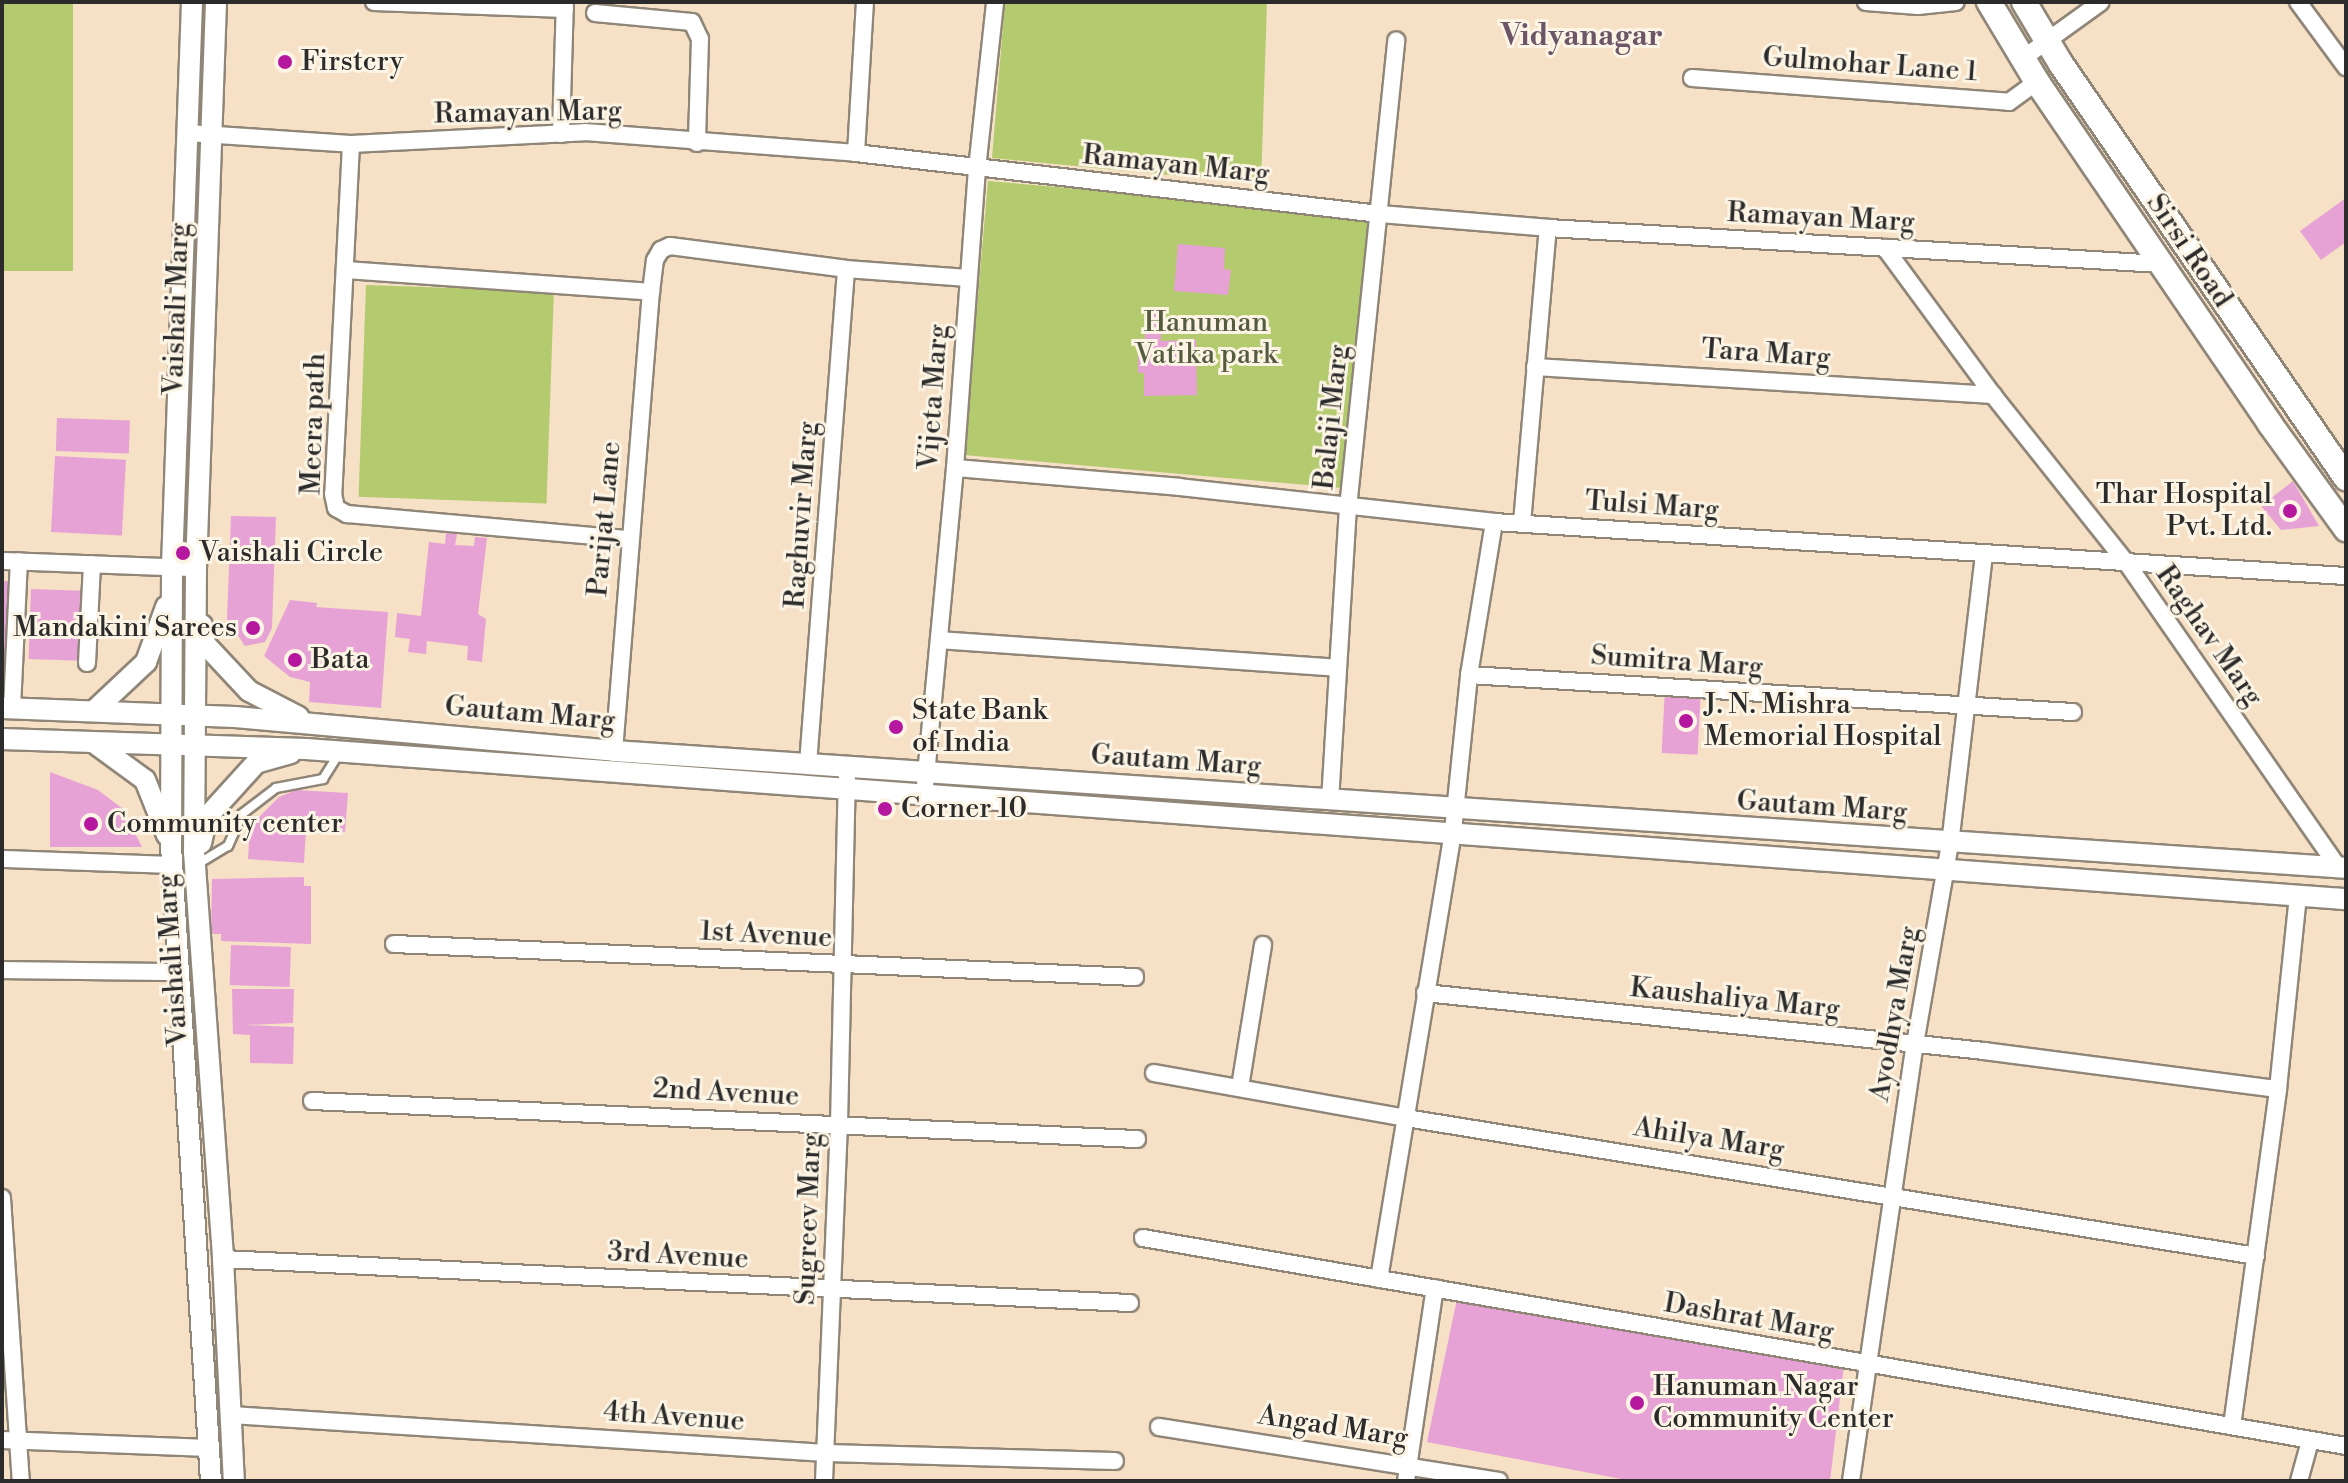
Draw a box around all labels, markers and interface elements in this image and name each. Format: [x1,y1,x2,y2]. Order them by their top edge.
district label: Vidyanagar [1501,18,1663,54]
street label: Gulmohar Lane 1 [1761,41,1979,89]
place label: Firstcry [301,45,403,79]
marker: Firstcry [276,53,294,71]
street label: Ramayan Marg [434,95,622,131]
street label: Ramayan Marg [1081,138,1271,192]
street label: Sirsi Road [2139,188,2239,314]
street label: Ramayan Marg [1726,196,1916,240]
street label: Vaishali Marg [157,222,197,396]
park label: Hanuman Vatika park [1134,306,1278,372]
street label: Vijeta Marg [912,323,956,471]
street label: Tara Marg [1700,333,1832,375]
street label: Balaji Marg [1308,343,1356,491]
street label: Meera path [295,352,333,496]
street label: Raghuvir Marg [779,420,825,610]
street label: Parijat Lane [581,440,629,598]
place label: Thar Hospital Pvt. Ltd. [2096,478,2272,544]
street label: Tulsi Marg [1584,485,1720,527]
marker: Thar Hospital Pvt. Ltd. [2279,500,2301,522]
place label: Vaishali Circle [199,536,383,570]
marker: Vaishali Circle [174,544,192,562]
street label: Raghav Marg [2148,559,2270,713]
place label: Mandakini Sarees [13,611,237,645]
marker: Mandakini Sarees [244,619,262,637]
street label: Sumitra Marg [1590,639,1764,685]
place label: Bata [311,643,369,677]
marker: Bata [286,651,304,669]
place label: J. N. Mishra Memorial Hospital [1704,688,1942,754]
street label: Gautam Marg [443,690,617,738]
place label: State Bank of India [912,694,1047,760]
marker: J. N. Mishra Memorial Hospital [1675,710,1697,732]
marker: State Bank of India [887,718,905,736]
street label: Gautam Marg [1090,738,1262,784]
street label: Gautam Marg [1736,784,1908,830]
place label: Corner 10 [901,792,1027,826]
marker: Corner 10 [876,800,894,818]
place label: Community center [107,807,343,841]
marker: Community center [82,815,100,833]
street label: Vaishali Marg [150,873,196,1047]
street label: 1st Avenue [699,915,833,955]
street label: Ayodhya Marg [1863,924,1927,1104]
street label: Kaushaliya Marg [1628,971,1842,1027]
street label: 2nd Avenue [652,1072,800,1114]
street label: Ahilya Marg [1631,1110,1787,1168]
street label: Sugreev Marg [789,1132,829,1306]
street label: 3rd Avenue [607,1236,749,1276]
street label: Dashrat Marg [1661,1287,1837,1349]
place label: Hanuman Nagar Community Center [1653,1370,1894,1436]
marker: Hanuman Nagar Community Center [1628,1394,1646,1412]
street label: 4th Avenue [602,1395,746,1439]
street label: Angad Marg [1256,1399,1410,1455]

